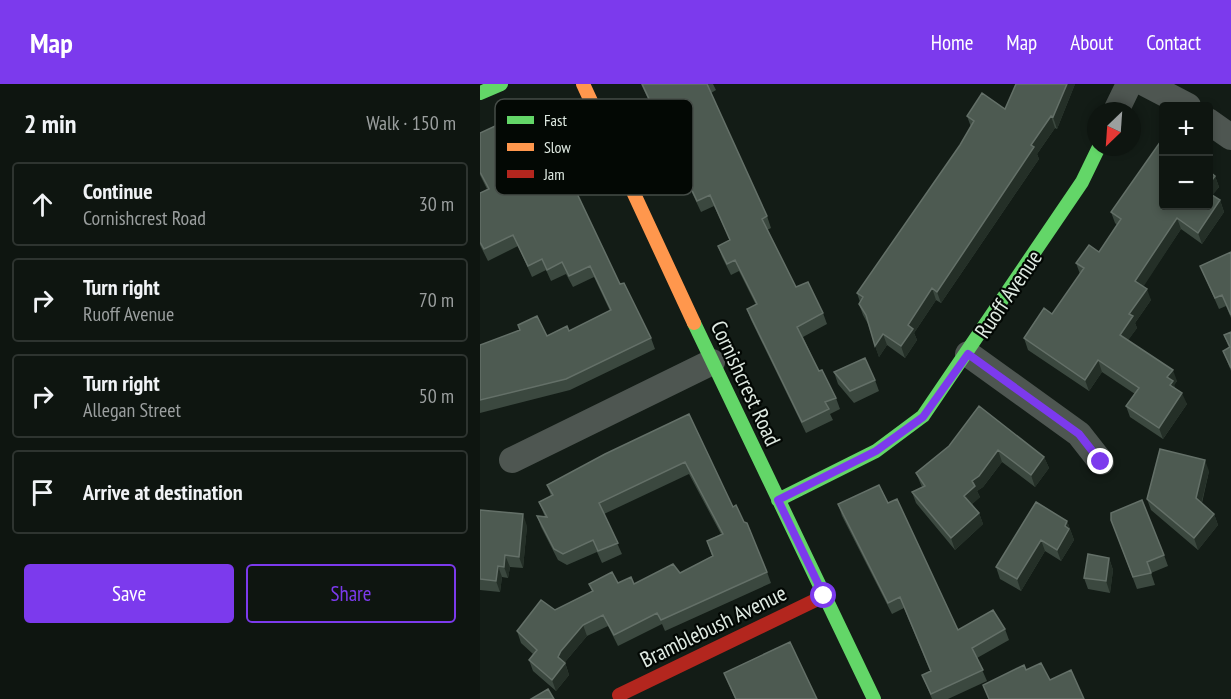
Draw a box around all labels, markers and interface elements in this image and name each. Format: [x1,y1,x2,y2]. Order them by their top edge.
text: Map [30,24,73,61]
text: Home [931,29,973,56]
text: Map [1006,29,1037,56]
text: About [1070,29,1113,56]
text: Contact [1146,29,1201,56]
legend [495,99,693,195]
north arrow [1087,102,1141,156]
map controls [1159,102,1213,210]
button: + [1159,102,1213,156]
text: 2 min [24,107,77,140]
text: Walk · 150 m [366,110,456,136]
text: Fast [544,110,567,130]
text: Slow [544,137,571,157]
button: − [1159,156,1213,210]
text: Jam [543,164,565,184]
text: Continue [83,177,153,205]
icon: ahead [26,188,59,221]
text: 30 m [419,191,454,217]
text: Cornishcrest Road [83,205,206,231]
street label: Ruoff Avenue [968,245,1048,343]
text: Turn right [83,273,160,301]
icon: right [26,284,59,317]
text: 70 m [419,287,454,313]
text: Ruoff Avenue [83,301,174,327]
street label: Cornishcrest Road [705,316,787,450]
text: Turn right [83,369,160,397]
icon: right [26,380,59,413]
text: 50 m [419,383,454,409]
text: Allegan Street [83,397,181,423]
route end [1087,448,1113,474]
icon: arrive [26,476,59,509]
text: Arrive at destination [83,478,243,506]
button: Save [24,564,234,623]
button: Share [246,564,456,623]
street label: Bramblebush Avenue [635,579,791,673]
route start [810,582,836,608]

